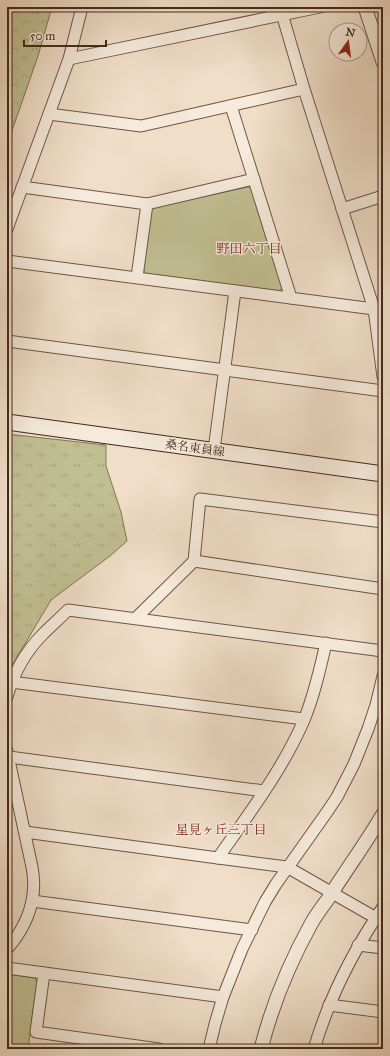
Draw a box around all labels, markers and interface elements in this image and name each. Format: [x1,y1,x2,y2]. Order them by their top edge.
scale bar [24,22,106,48]
north arrow [328,22,368,62]
text: N [344,25,357,40]
text: 50 m [30,29,55,43]
district label: 野田六丁目 [216,241,282,257]
street label: 桑名東員線 [164,437,226,459]
district label: 星見ヶ丘三丁目 [175,822,267,838]

